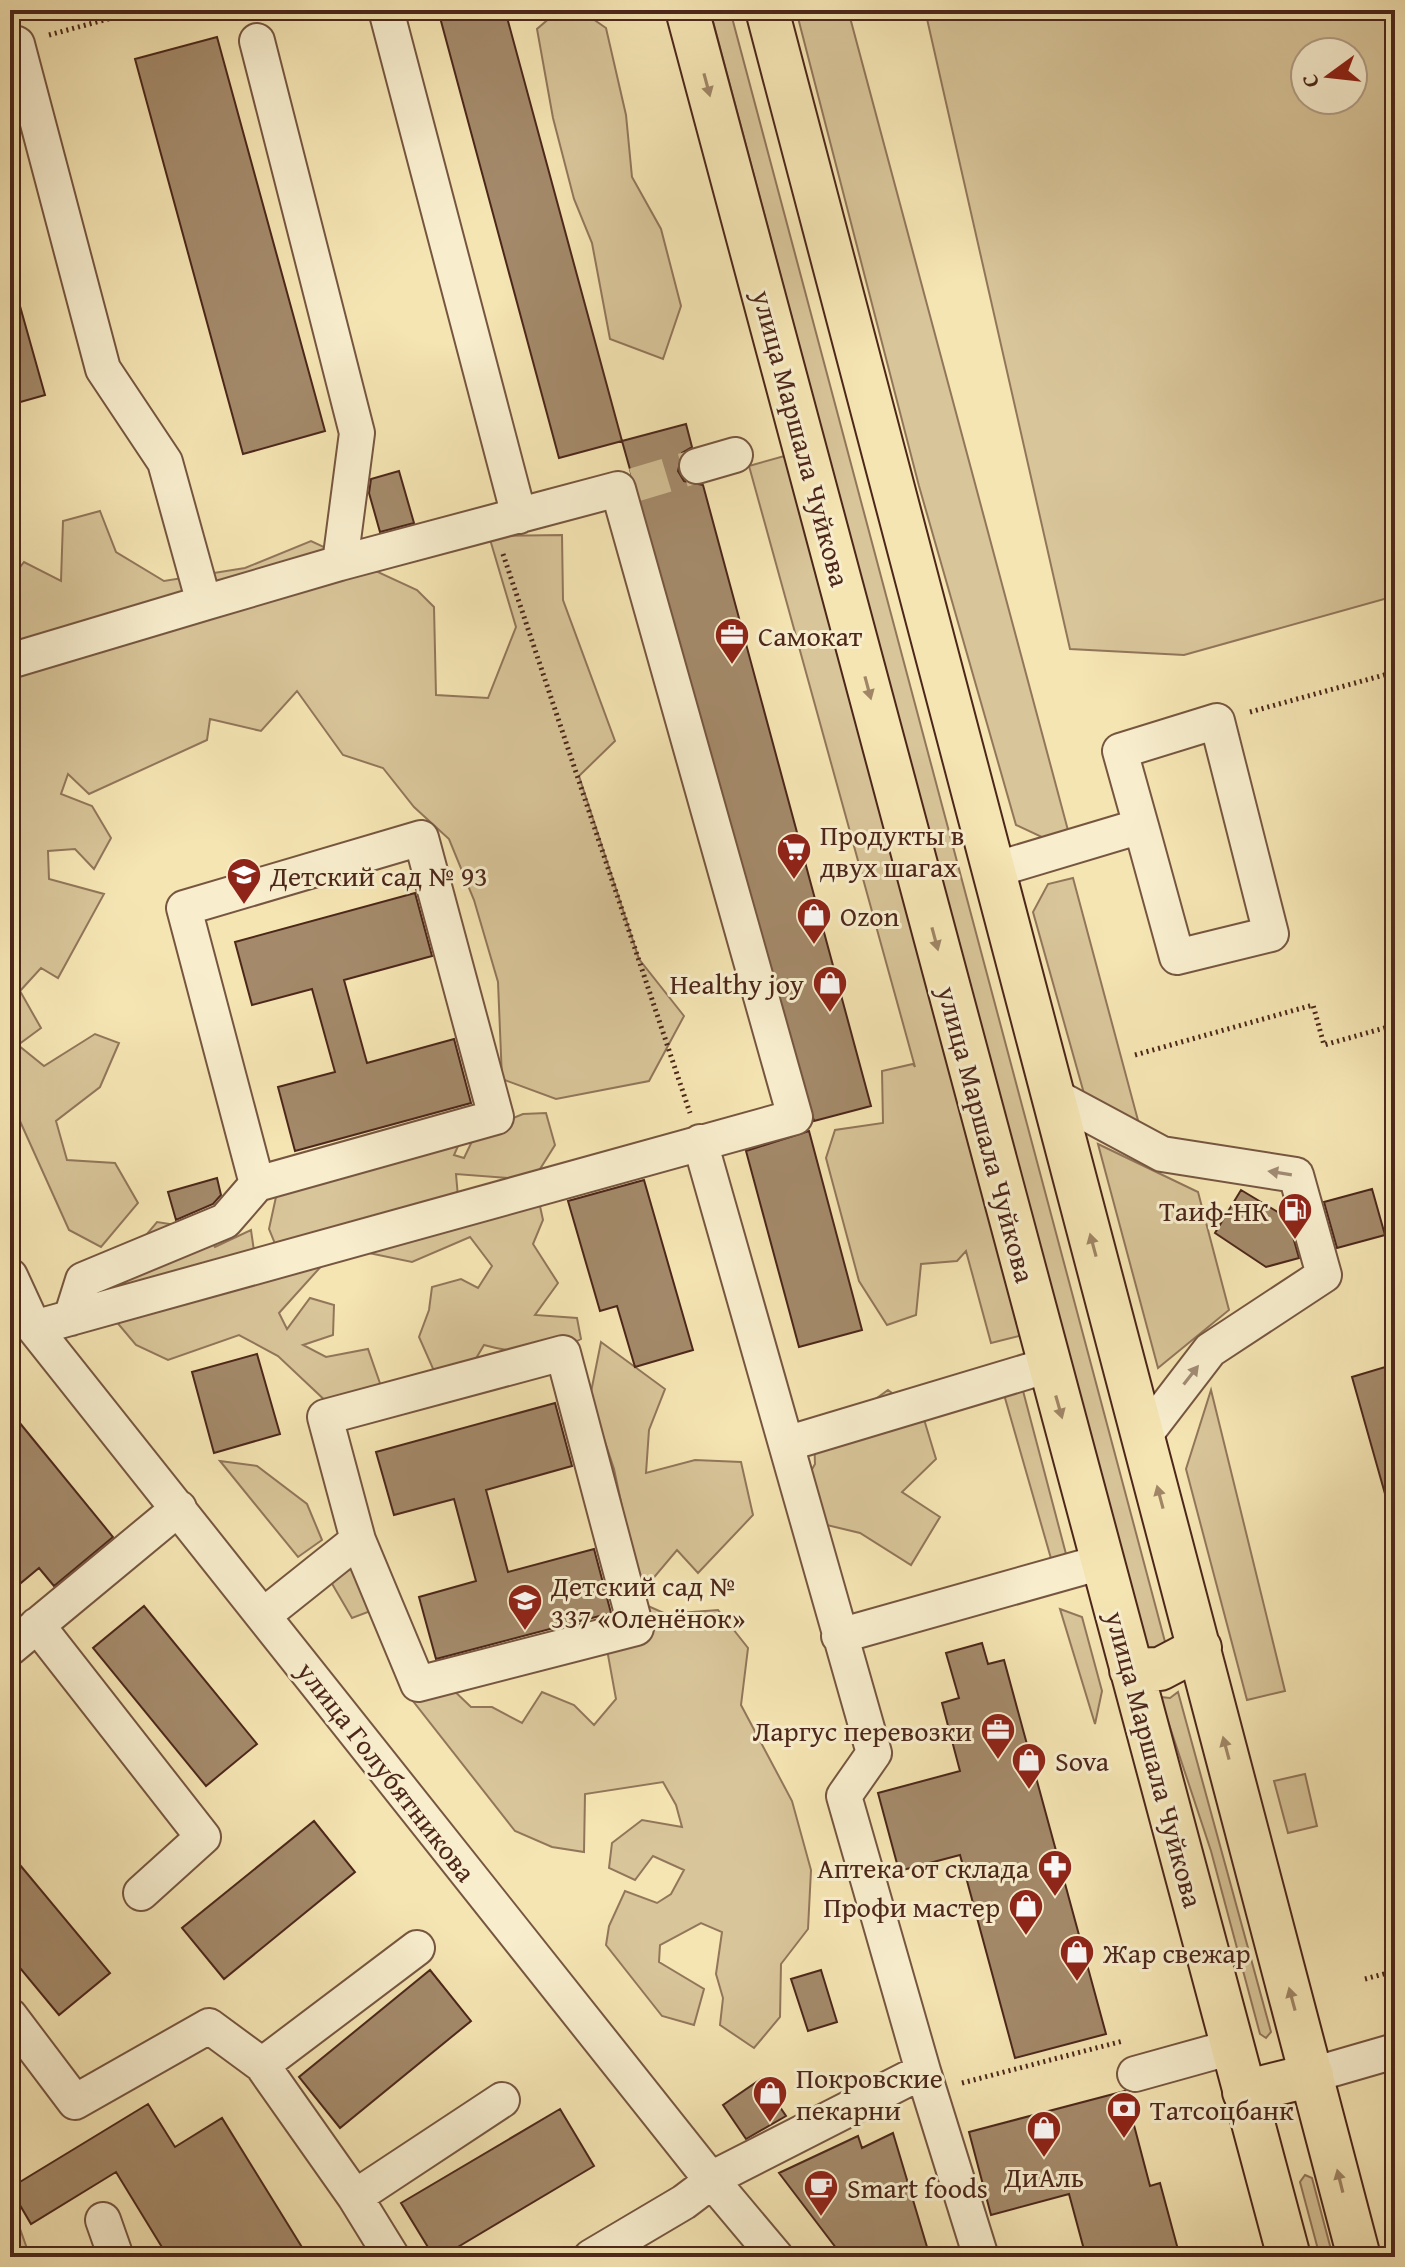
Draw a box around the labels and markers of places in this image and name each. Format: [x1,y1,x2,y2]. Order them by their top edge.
place label: Самокат [758,615,863,656]
office icon: Самокат [713,616,751,666]
place label: Продукты в двух шагах [820,814,965,887]
supermarket icon: Продукты в двух шагах [775,831,813,881]
place label: Детский сад № 93 [269,855,488,896]
school or university icon: Детский сад № 93 [225,856,263,906]
place label: Ozon [840,895,900,936]
shop icon: Ozon [795,896,833,946]
place label: Healthy joy [670,963,804,1004]
shop icon: Healthy joy [811,964,849,1014]
place label: Таиф-НК [1159,1190,1269,1231]
fuel station icon: Таиф-НК [1276,1191,1314,1241]
place label: Детский сад № 337 «Оленёнок» [550,1565,745,1638]
school or university icon: Детский сад № 337 «Оленёнок» [506,1582,544,1632]
place label: Ларгус перевозки [753,1710,972,1751]
office icon: Ларгус перевозки [979,1711,1017,1761]
place label: Sova [1055,1740,1110,1781]
shop icon: Sova [1010,1741,1048,1791]
place label: Аптека от склада [817,1847,1030,1888]
pharmacy icon: Аптека от склада [1036,1848,1074,1898]
place label: Профи мастер [823,1886,1000,1927]
shop icon: Профи мастер [1007,1887,1045,1937]
place label: Жар свежар [1102,1932,1251,1973]
shop icon: Жар свежар [1058,1933,1096,1983]
place label: Покровские пекарни [796,2057,943,2130]
shop icon: Покровские пекарни [751,2074,789,2124]
place label: Татсоцбанк [1150,2089,1294,2130]
bank icon: Татсоцбанк [1105,2090,1143,2140]
shop icon: ДиАль [1025,2109,1063,2159]
place label: ДиАль [1003,2156,1084,2197]
place label: Smart foods [847,2167,988,2208]
cafe icon: Smart foods [802,2168,840,2218]

